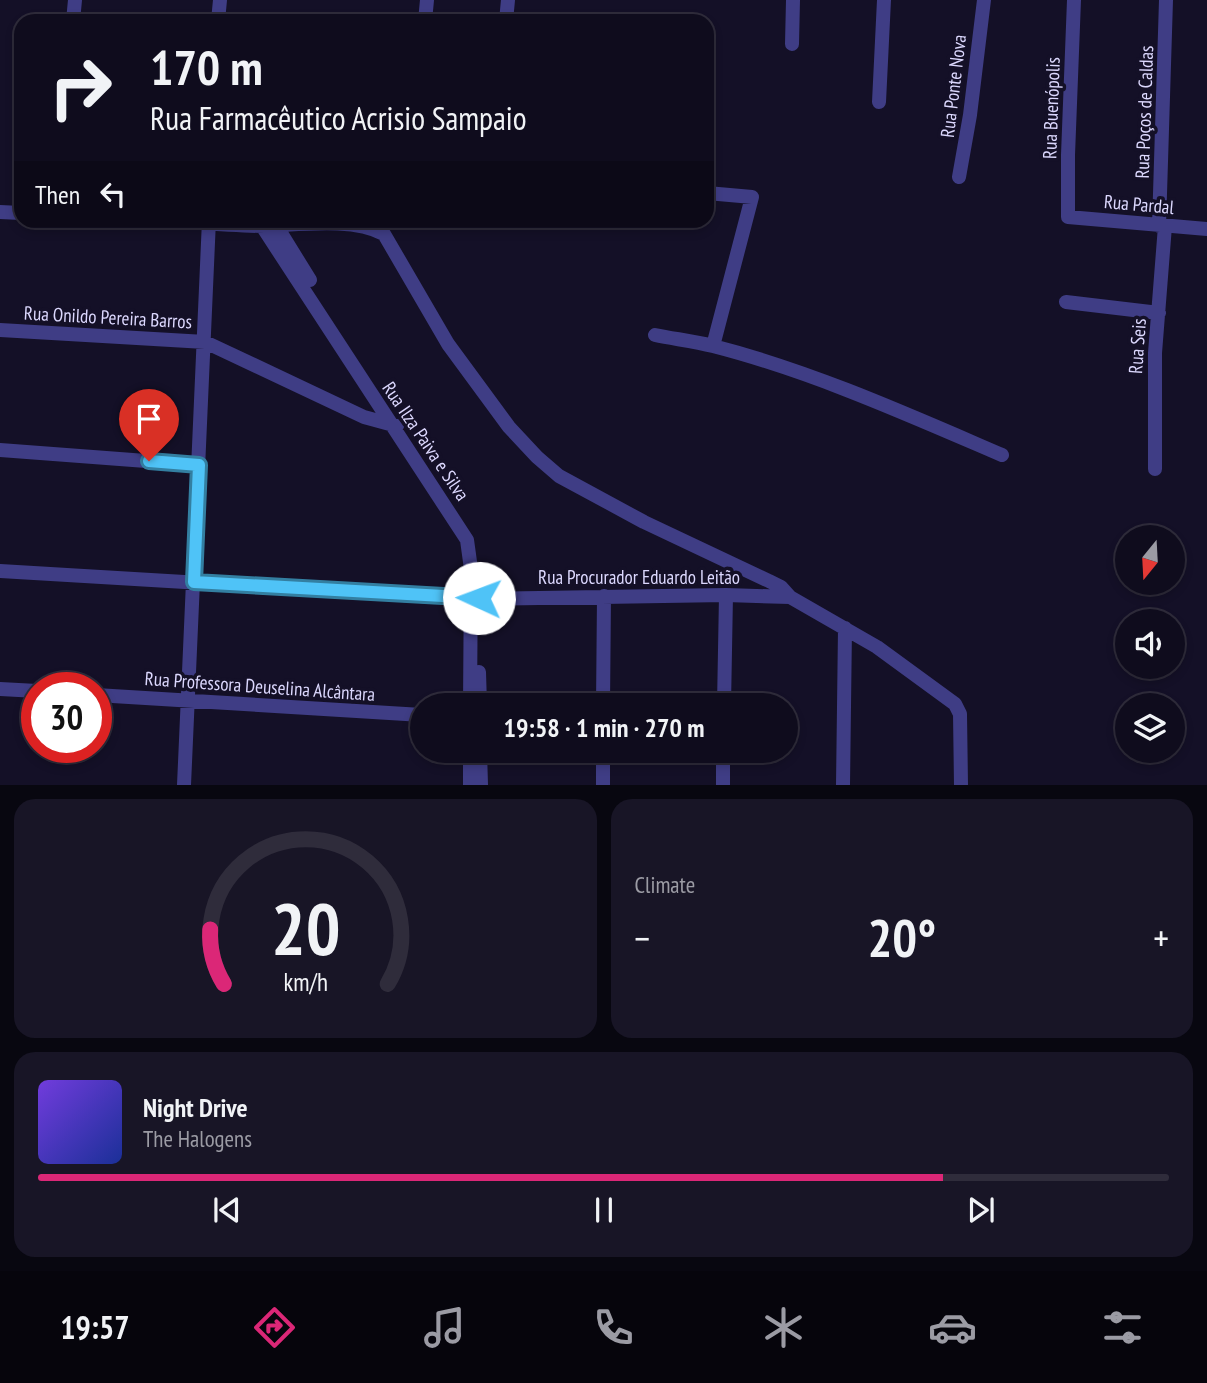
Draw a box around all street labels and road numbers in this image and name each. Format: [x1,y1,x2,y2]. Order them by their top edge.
street label: Rua Ponte Nova [935,33,971,139]
street label: Rua Poços de Caldas [1130,45,1158,179]
street label: Rua Buenópolis [1037,57,1065,159]
street label: Rua Pardal [1103,189,1176,219]
street label: Rua Onildo Pereira Barros [23,301,193,333]
street label: Rua Seis [1123,317,1151,375]
street label: Rua Ilza Paiva e Silva [377,377,475,505]
street label: Rua Procurador Eduardo Leitão [538,565,740,589]
street label: Rua Professora Deuselina Alcântara [144,666,376,706]

